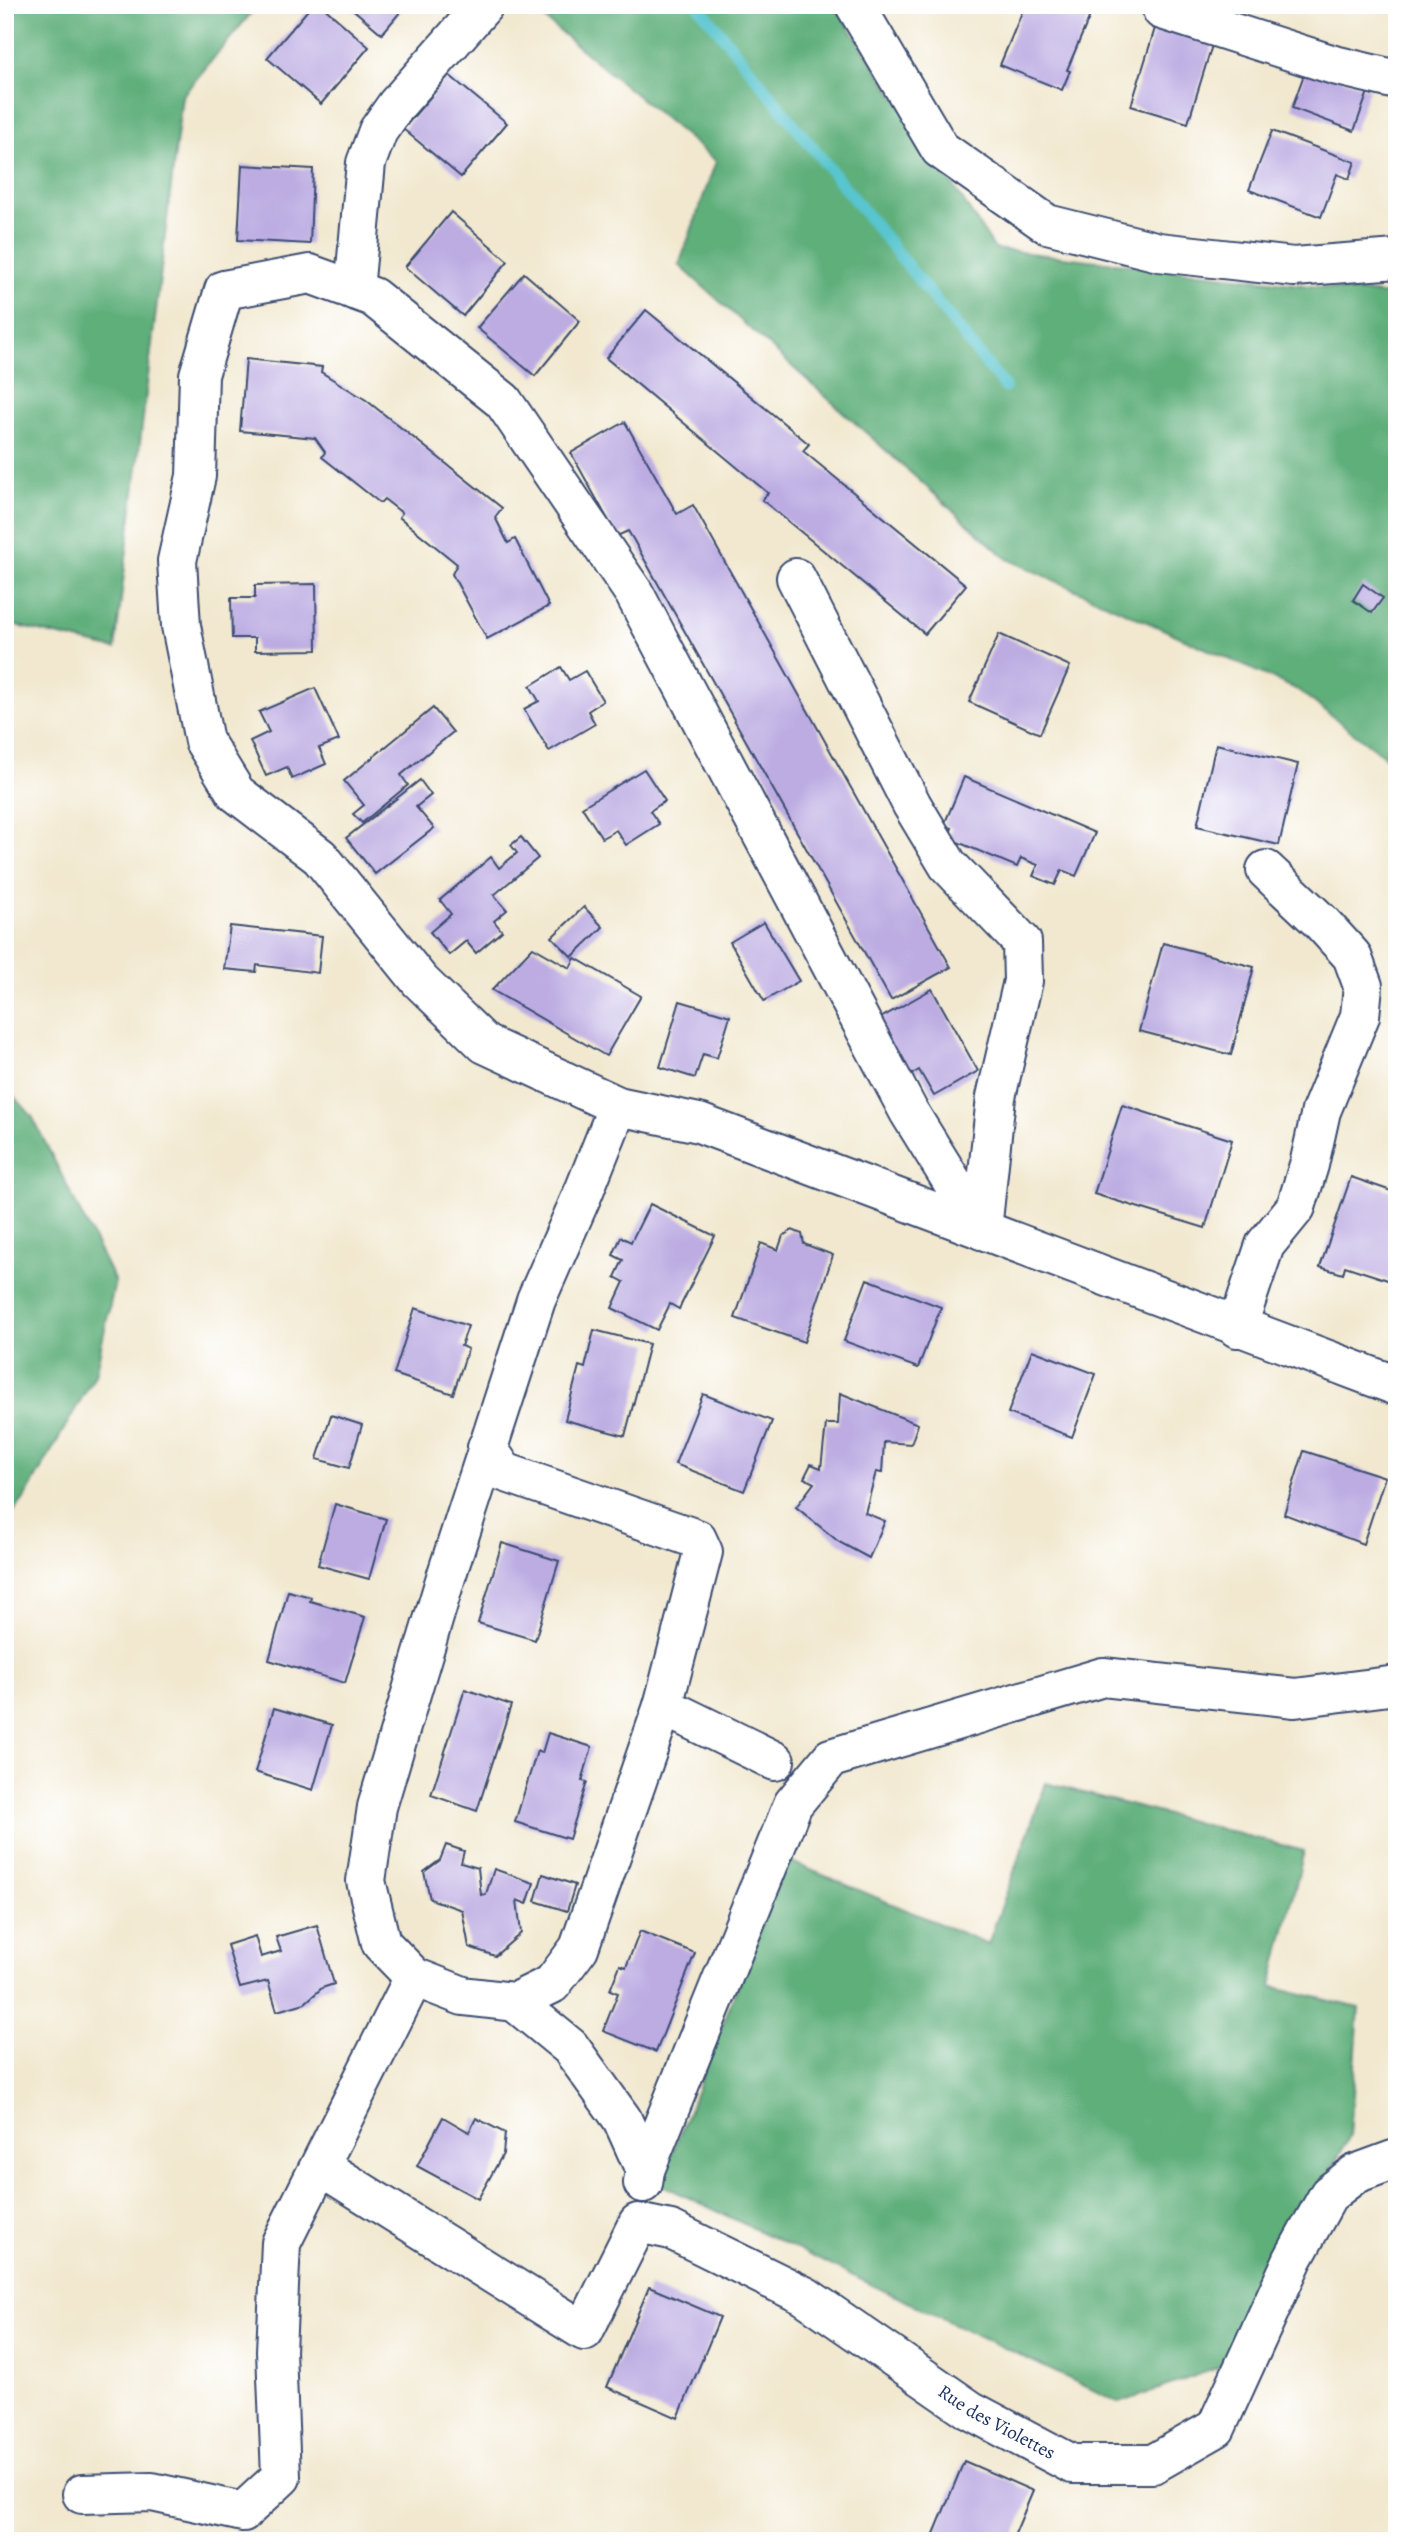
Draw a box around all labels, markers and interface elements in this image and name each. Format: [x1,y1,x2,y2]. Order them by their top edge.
street label: Rue des Violettes [933,2379,1060,2466]

